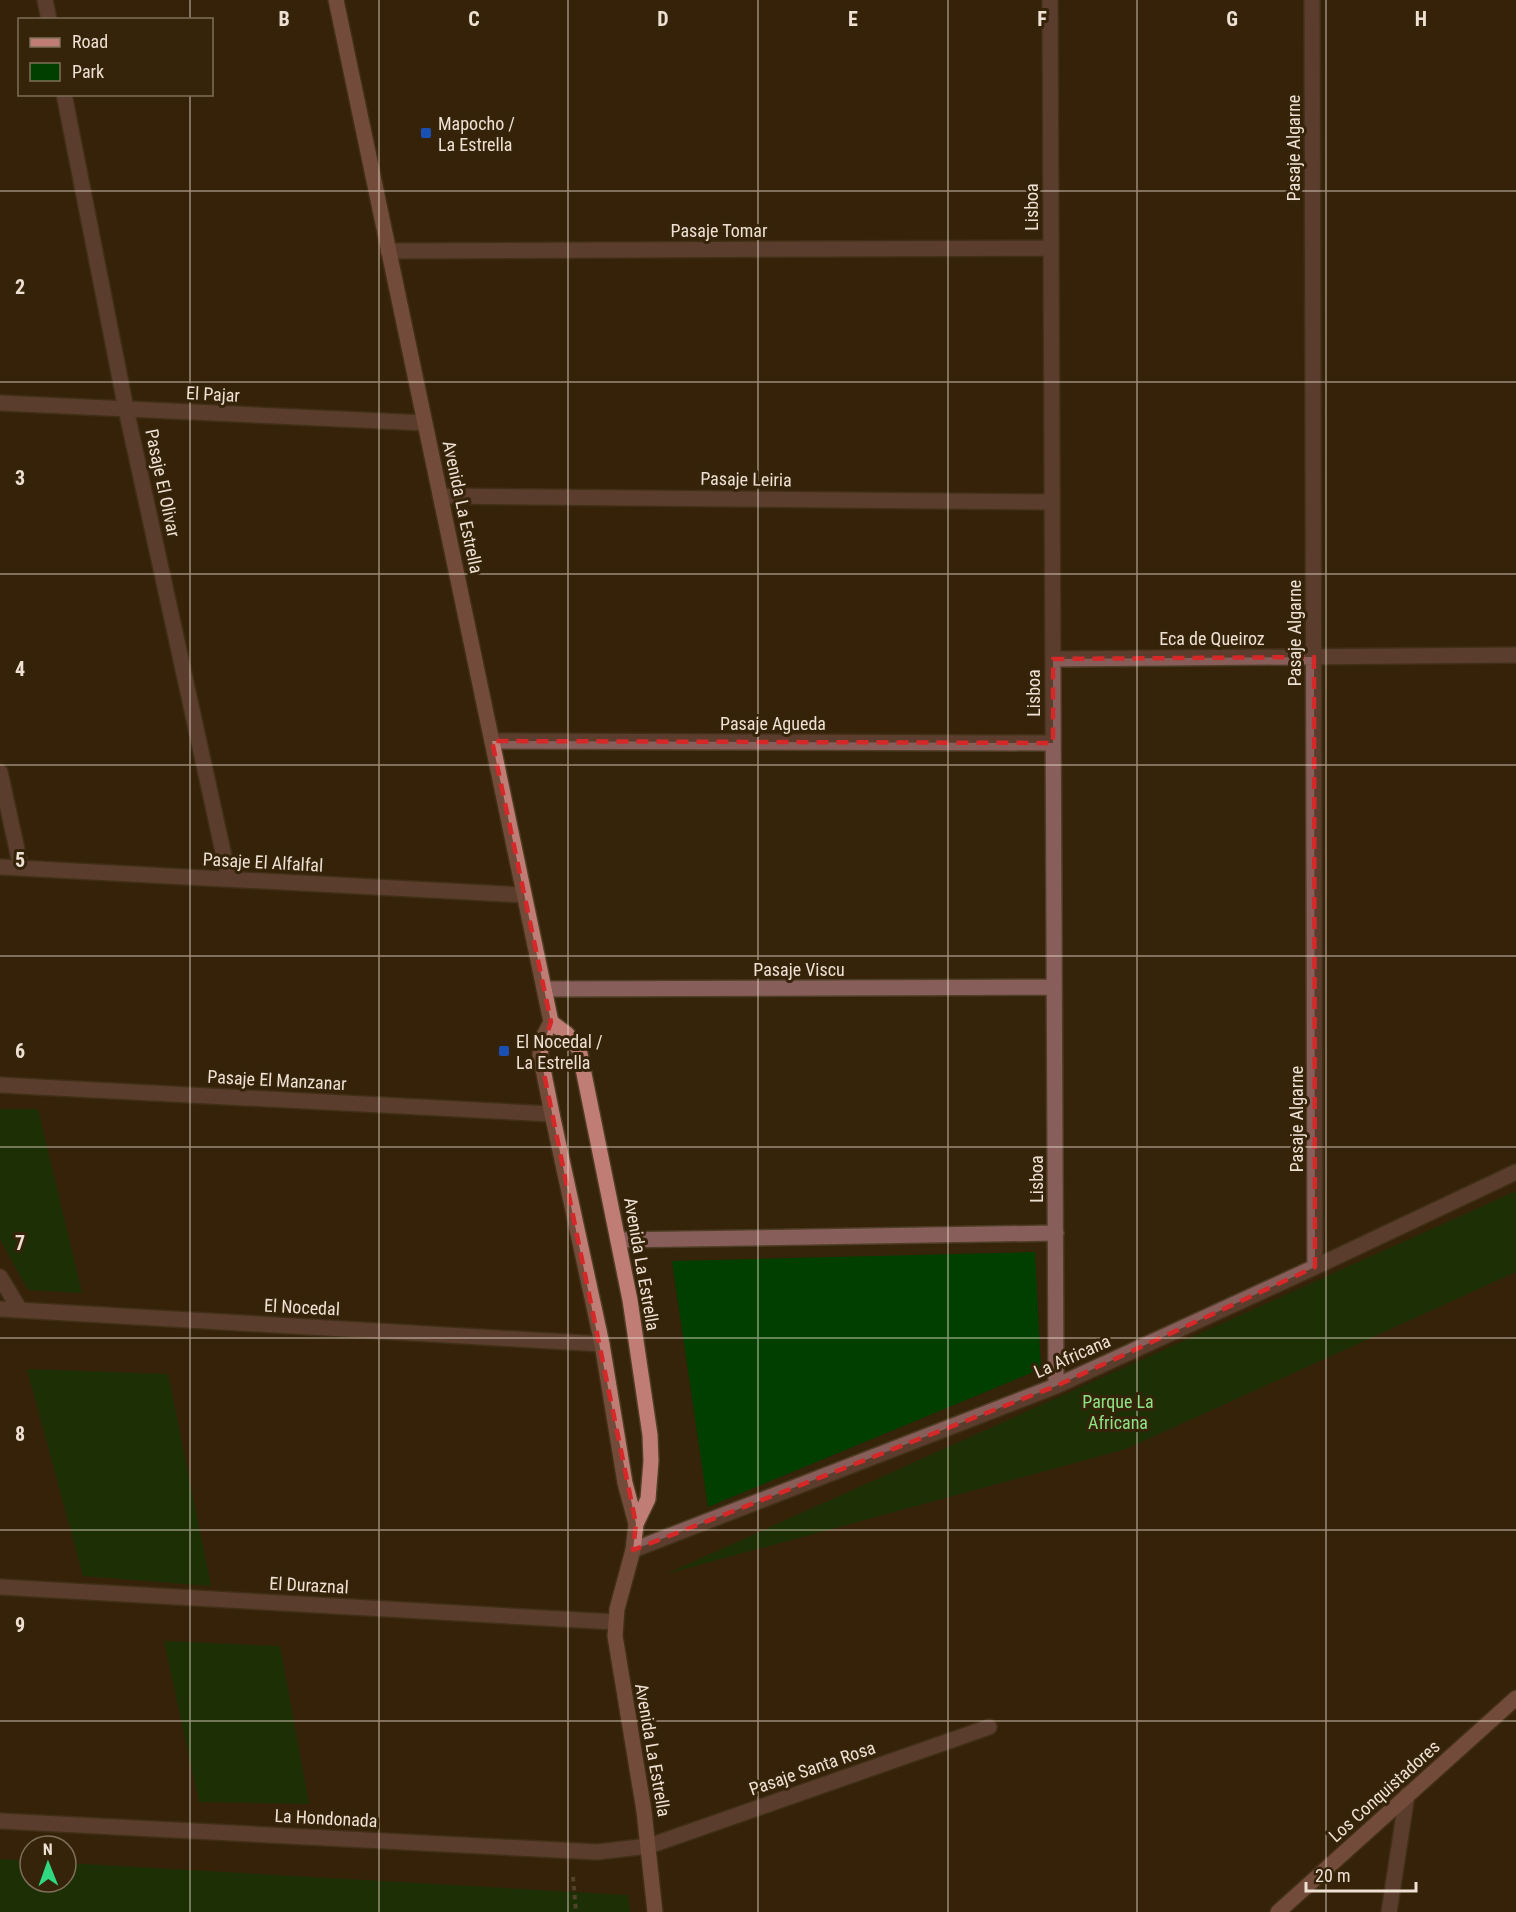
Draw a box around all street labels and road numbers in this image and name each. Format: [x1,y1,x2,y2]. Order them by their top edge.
street label: Pasaje Algarne [1283,95,1304,201]
street label: Lisboa [1021,183,1042,231]
street label: Pasaje Tomar [671,220,768,241]
street label: El Pajar [186,382,241,406]
street label: Pasaje El Olivar [141,427,185,539]
street label: Avenida La Estrella [439,439,487,575]
street label: Pasaje Leiria [700,468,792,490]
street label: Pasaje Algarne [1284,580,1305,686]
street label: Eca de Queiroz [1159,628,1265,649]
street label: Lisboa [1023,669,1044,717]
street label: Pasaje Agueda [720,713,826,734]
street label: Pasaje El Alfalfal [202,848,324,876]
street label: Pasaje Viscu [753,959,845,980]
street label: Pasaje El Manzanar [207,1066,348,1094]
street label: Pasaje Algarne [1286,1066,1307,1172]
street label: Lisboa [1026,1155,1047,1203]
street label: Avenida La Estrella [620,1196,664,1332]
street label: El Nocedal [264,1295,340,1319]
street label: La Africana [1031,1330,1113,1382]
street label: El Duraznal [269,1572,349,1598]
street label: Avenida La Estrella [631,1682,675,1818]
street label: Los Conquistadores [1324,1736,1444,1846]
street label: Pasaje Santa Rosa [746,1737,878,1799]
street label: La Hondonada [274,1805,378,1831]

